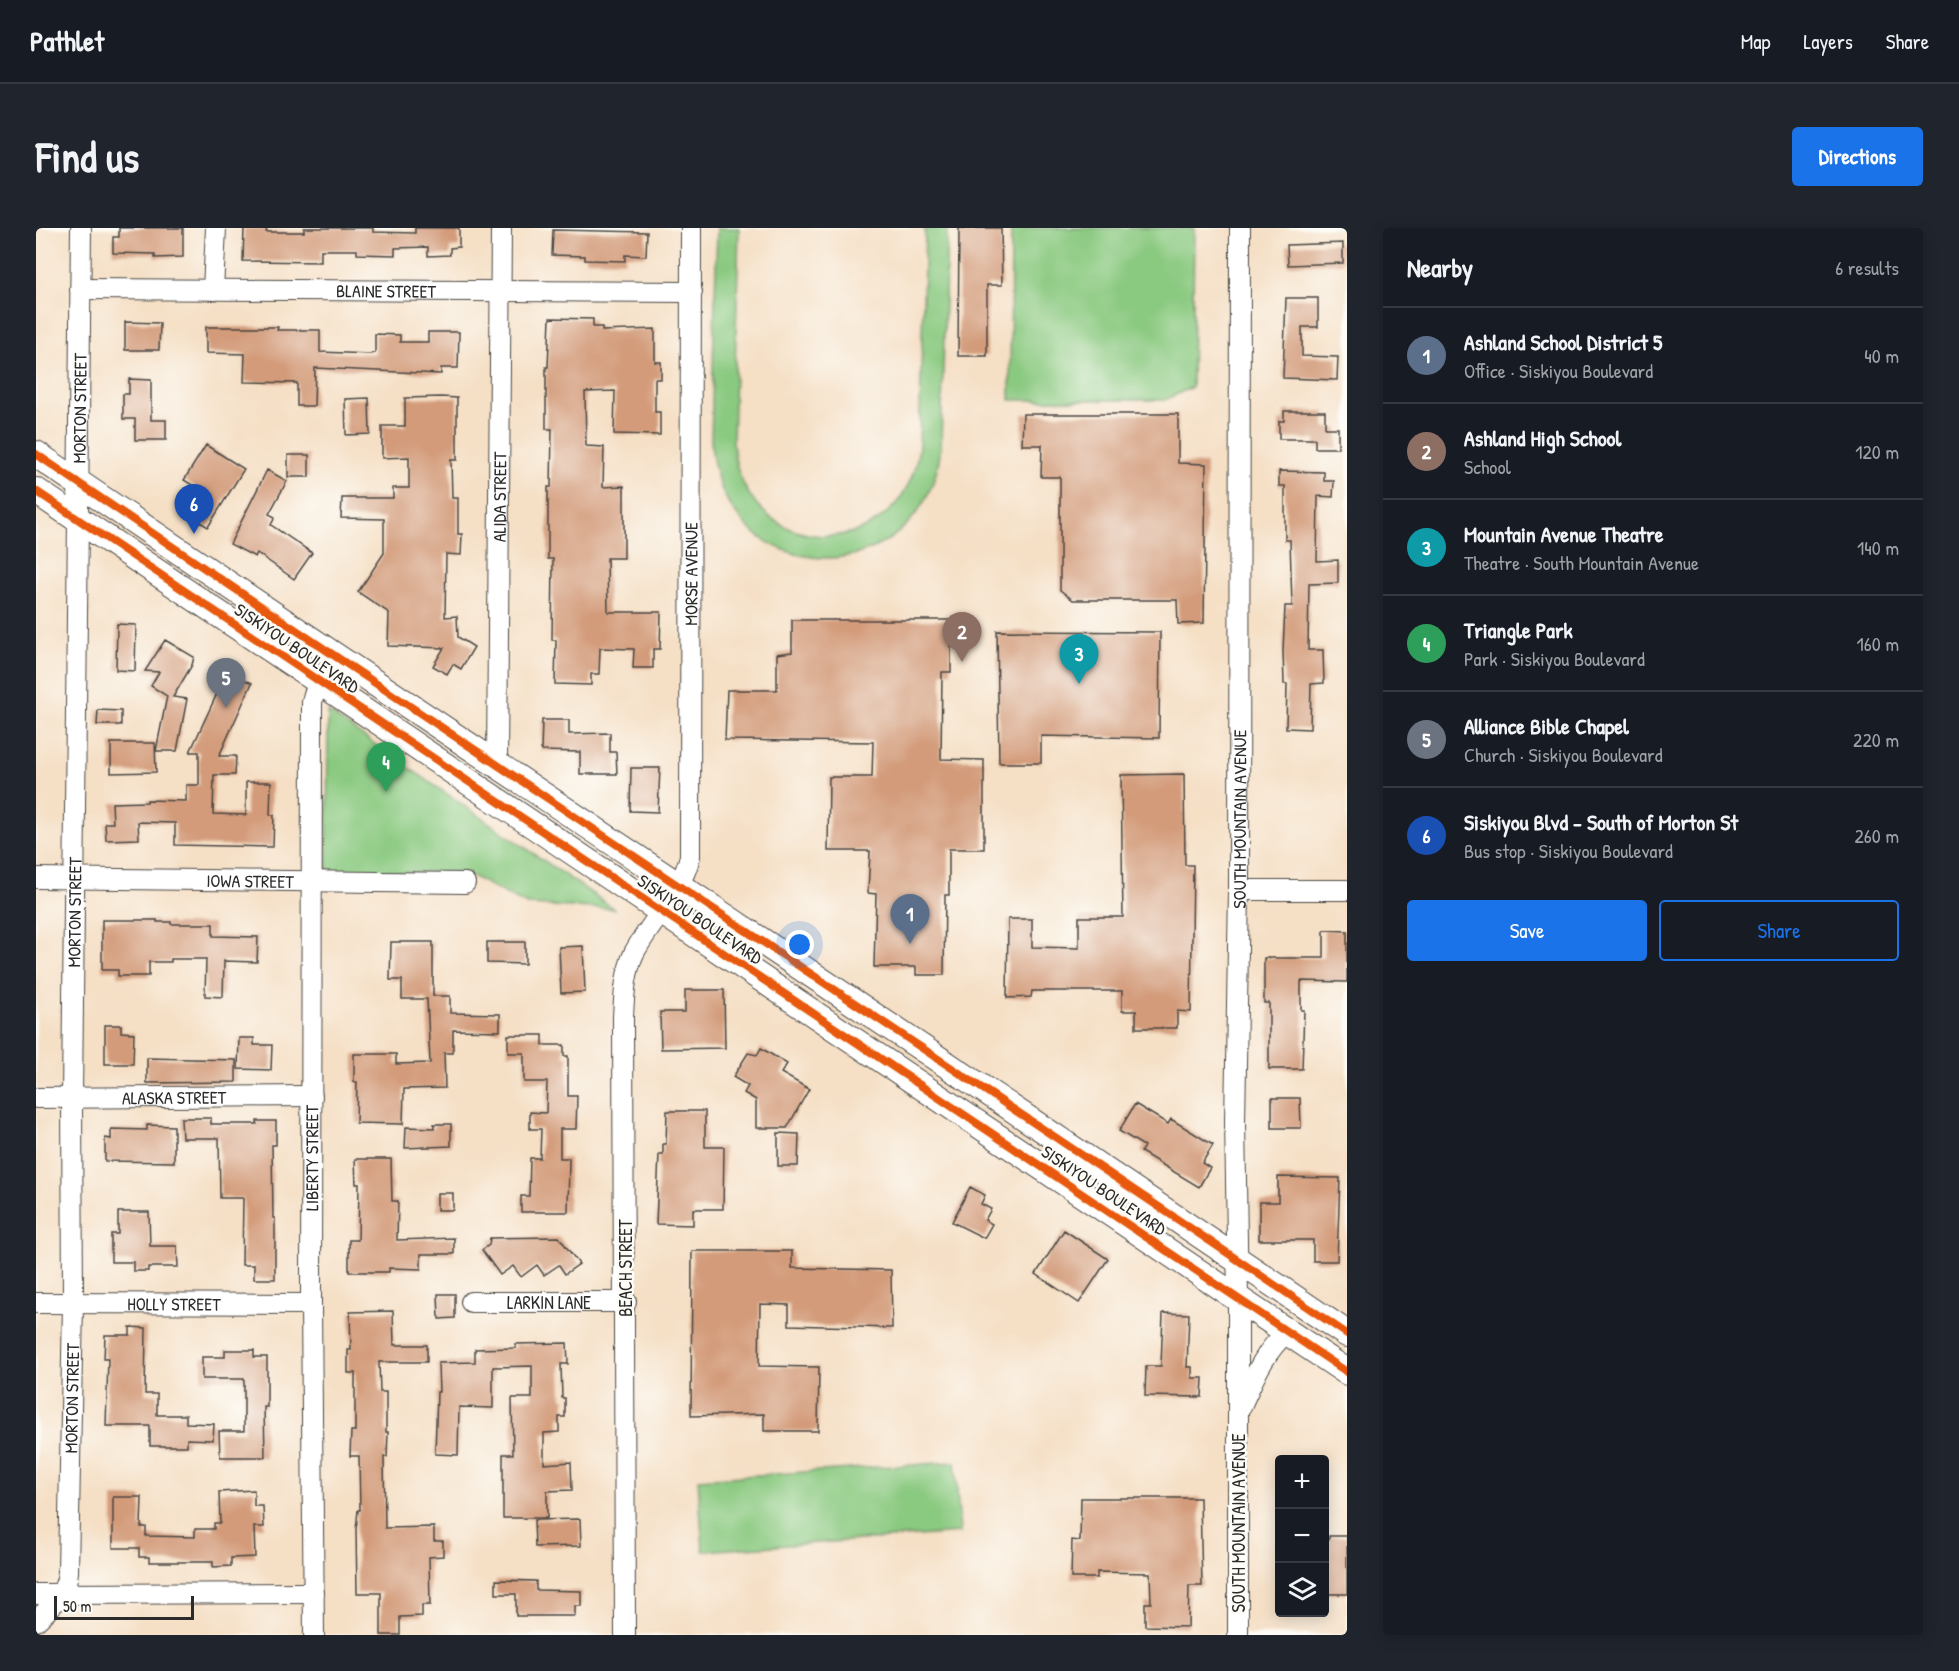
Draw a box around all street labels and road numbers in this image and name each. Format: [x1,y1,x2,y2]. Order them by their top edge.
street label: BLAINE STREET [336,278,437,303]
street label: MORTON STREET [66,352,92,463]
street label: ALIDA STREET [486,451,512,542]
street label: MORSE AVENUE [678,522,703,626]
street label: SISKIYOU BOULEVARD [230,597,365,699]
street label: SOUTH MOUNTAIN AVENUE [1226,730,1252,909]
street label: MORTON STREET [61,856,87,967]
street label: IOWA STREET [206,867,294,894]
street label: SISKIYOU BOULEVARD [633,868,768,970]
street label: ALASKA STREET [122,1084,227,1110]
street label: LIBERTY STREET [299,1104,324,1211]
street label: SISKIYOU BOULEVARD [1037,1139,1172,1241]
street label: BEACH STREET [613,1219,638,1317]
street label: LARKIN LANE [507,1290,591,1315]
street label: HOLLY STREET [127,1291,221,1316]
street label: MORTON STREET [58,1342,85,1454]
street label: SOUTH MOUNTAIN AVENUE [1226,1434,1251,1612]

